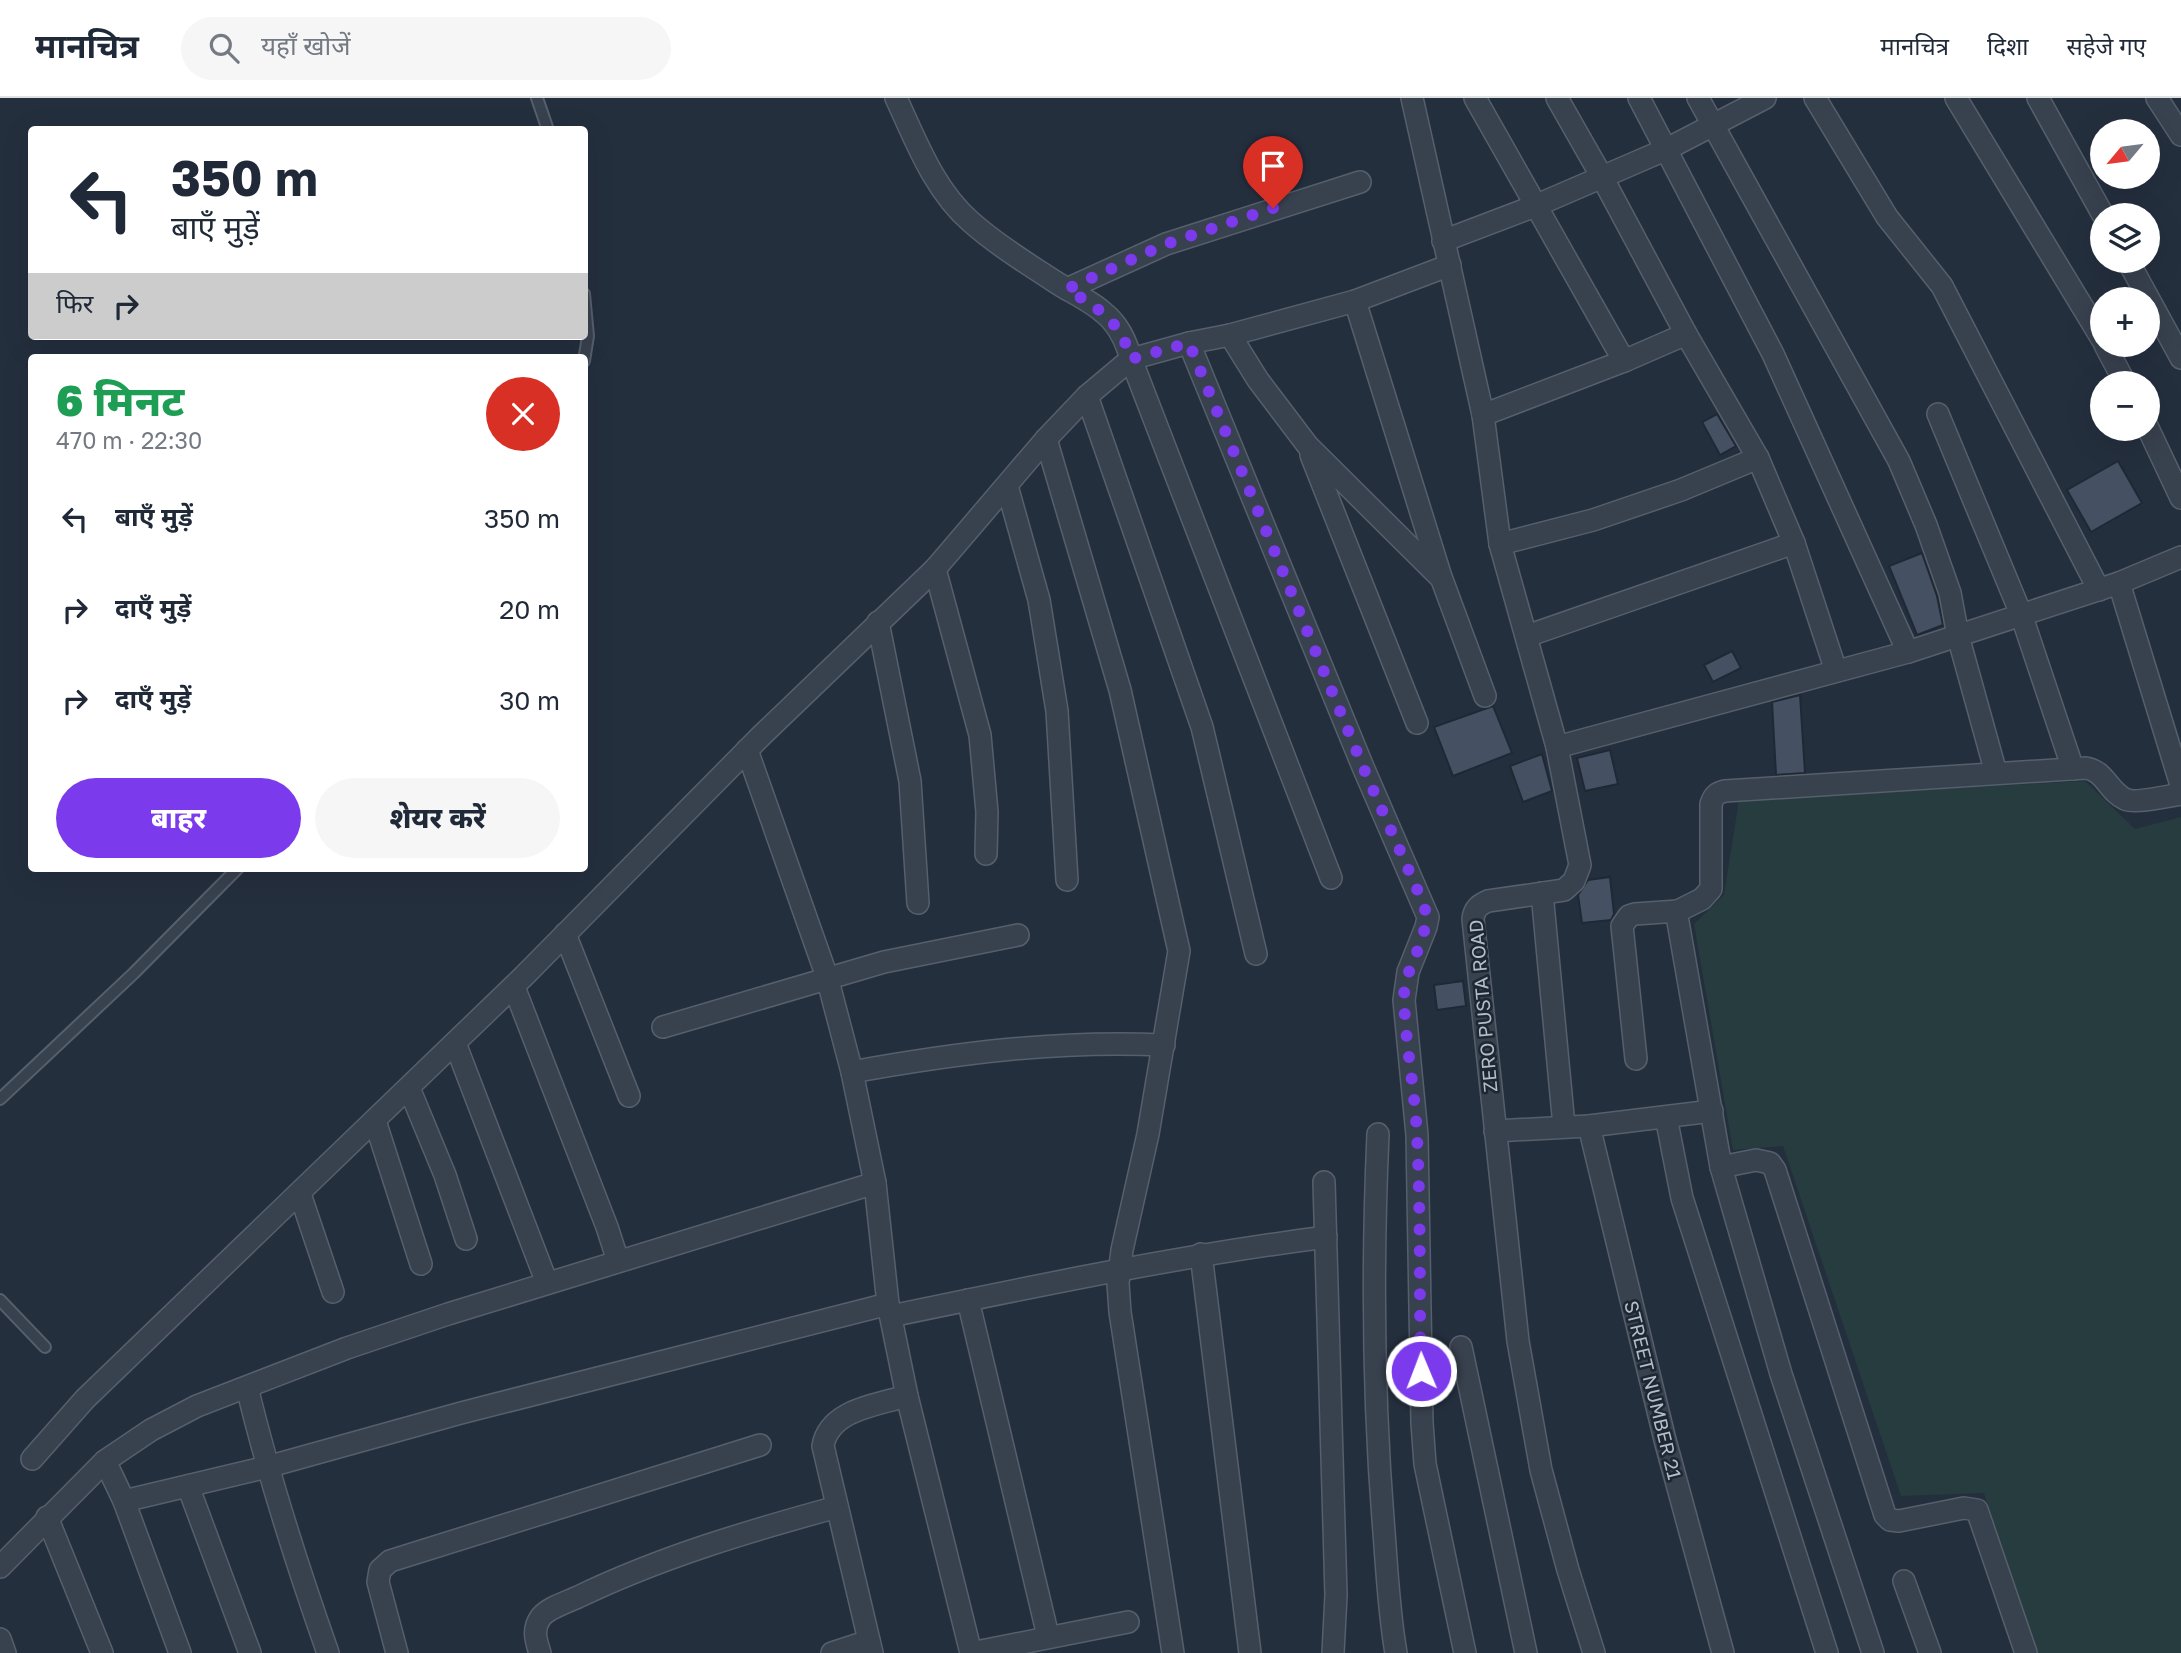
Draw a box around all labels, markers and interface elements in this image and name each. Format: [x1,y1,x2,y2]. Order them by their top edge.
search box [181,17,671,80]
text: मानचित्र [35,26,139,65]
icon: search [205,29,243,67]
text: यहाँ खोजें [261,30,350,61]
text: मानचित्र [1880,31,1949,60]
text: दिशा [1987,31,2028,60]
text: सहेजे गए [2066,31,2146,60]
north arrow [2090,119,2160,189]
map controls [2090,119,2160,441]
pin [1243,136,1303,208]
icon: arrive [1254,147,1292,185]
text: 350 m [171,148,318,207]
icon: left [56,154,147,245]
button: layers [2090,203,2160,273]
text: बाएँ मुड़ें [171,208,260,246]
icon: right [107,287,145,325]
button: + [2090,287,2160,357]
text: फिर [56,288,93,319]
button: − [2090,371,2160,441]
text: 6 मिनट [56,375,184,425]
button: close [486,377,560,451]
text: 470 m · 22:30 [56,426,202,454]
icon: left [56,500,94,538]
text: बाएँ मुड़ें [115,501,193,532]
text: 350 m [484,503,560,534]
icon: right [56,591,94,629]
text: दाएँ मुड़ें [115,592,191,623]
text: 20 m [499,594,560,625]
icon: right [56,682,94,720]
text: दाएँ मुड़ें [115,683,191,714]
text: 30 m [499,685,560,716]
button: बाहर [56,778,301,858]
button: शेयर करें [315,778,560,858]
street label: ZERO PUSTA ROAD [1463,919,1502,1093]
street label: STREET NUMBER 21 [1620,1298,1687,1482]
position arrow [1384,1334,1458,1408]

